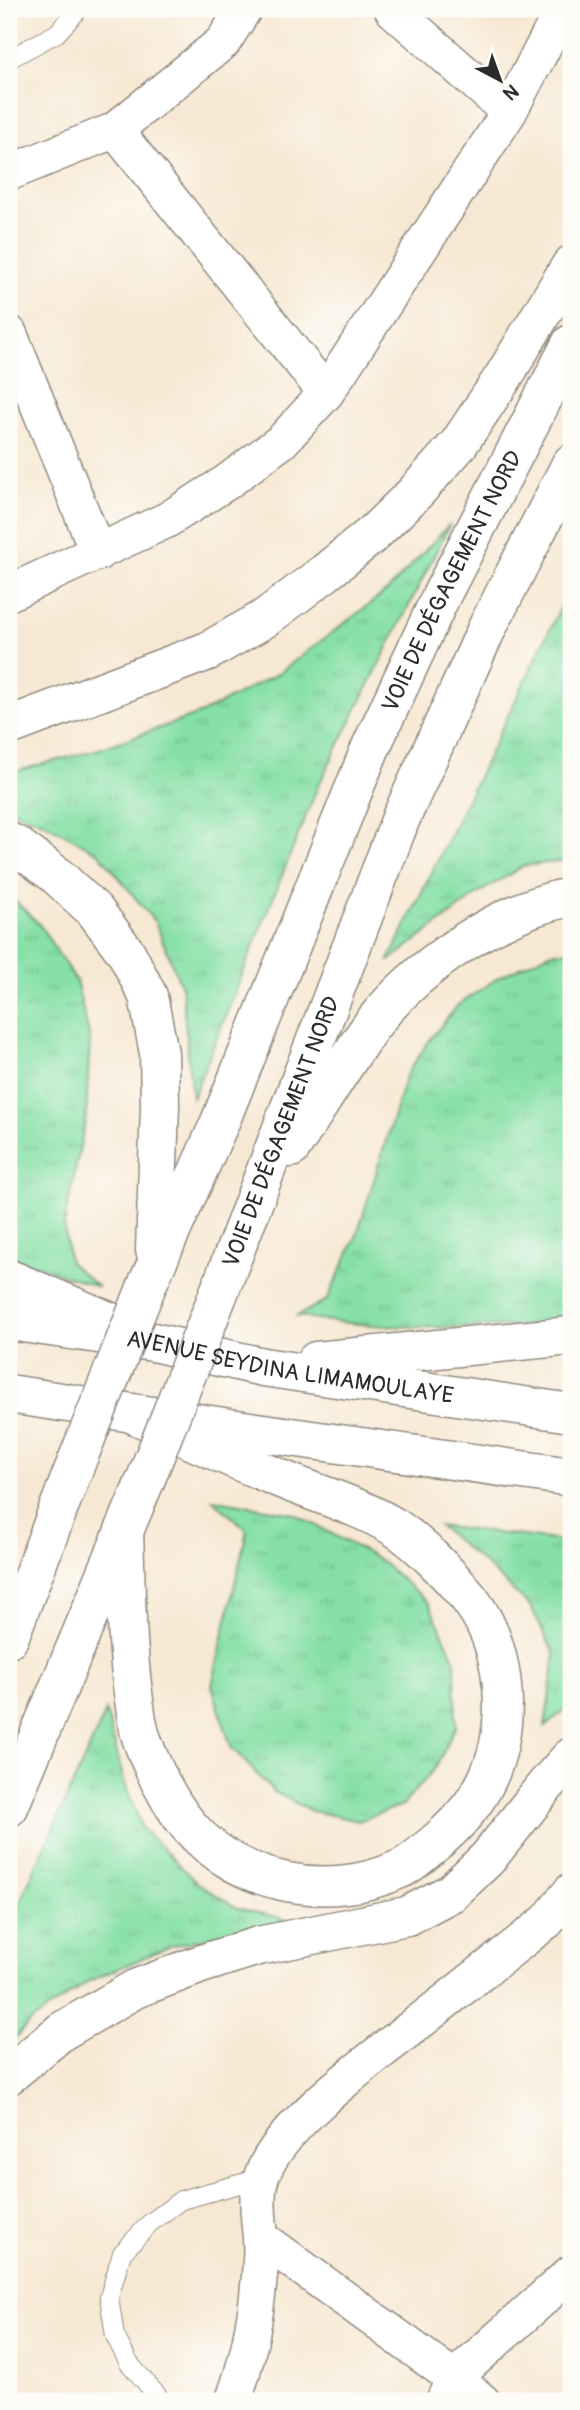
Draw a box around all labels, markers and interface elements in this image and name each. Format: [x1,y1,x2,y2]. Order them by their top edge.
north arrow [464,46,534,116]
text: N [498,79,523,105]
street label: VOIE DE DÉGAGEMENT NORD [375,446,529,717]
street label: VOIE DE DÉGAGEMENT NORD [216,992,346,1272]
street label: AVENUE SEYDINA LIMAMOULAYE [125,1324,456,1410]

